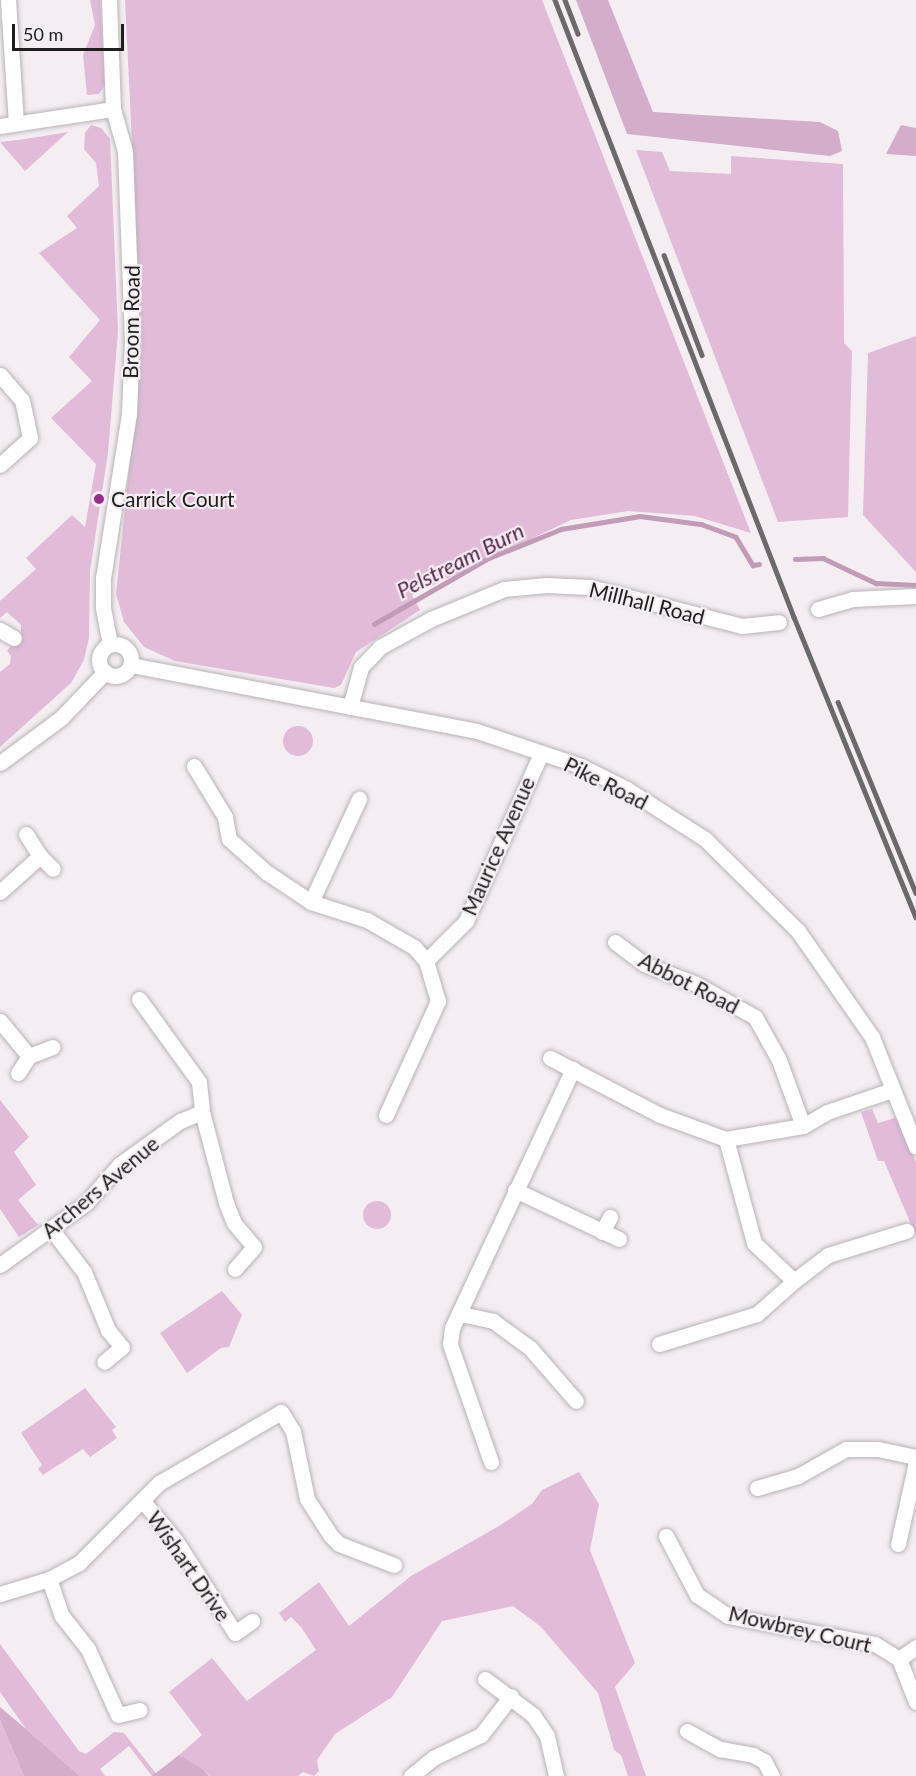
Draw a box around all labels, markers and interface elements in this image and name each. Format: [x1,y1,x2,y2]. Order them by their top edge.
scale bar [15,12,128,50]
text: 50 m [23,23,63,45]
street label: Broom Road [117,265,145,379]
place label: Carrick Court [111,486,234,512]
marker: Carrick Court [92,492,106,506]
water label: Pelstream Burn [392,517,528,603]
street label: Millhall Road [587,576,707,630]
street label: Pike Road [560,751,652,815]
street label: Maurice Avenue [456,772,540,920]
street label: Abbot Road [635,947,743,1019]
street label: Archers Avenue [36,1130,164,1244]
street label: Wishart Drive [142,1506,236,1626]
street label: Mowbrey Court [726,1600,874,1658]

